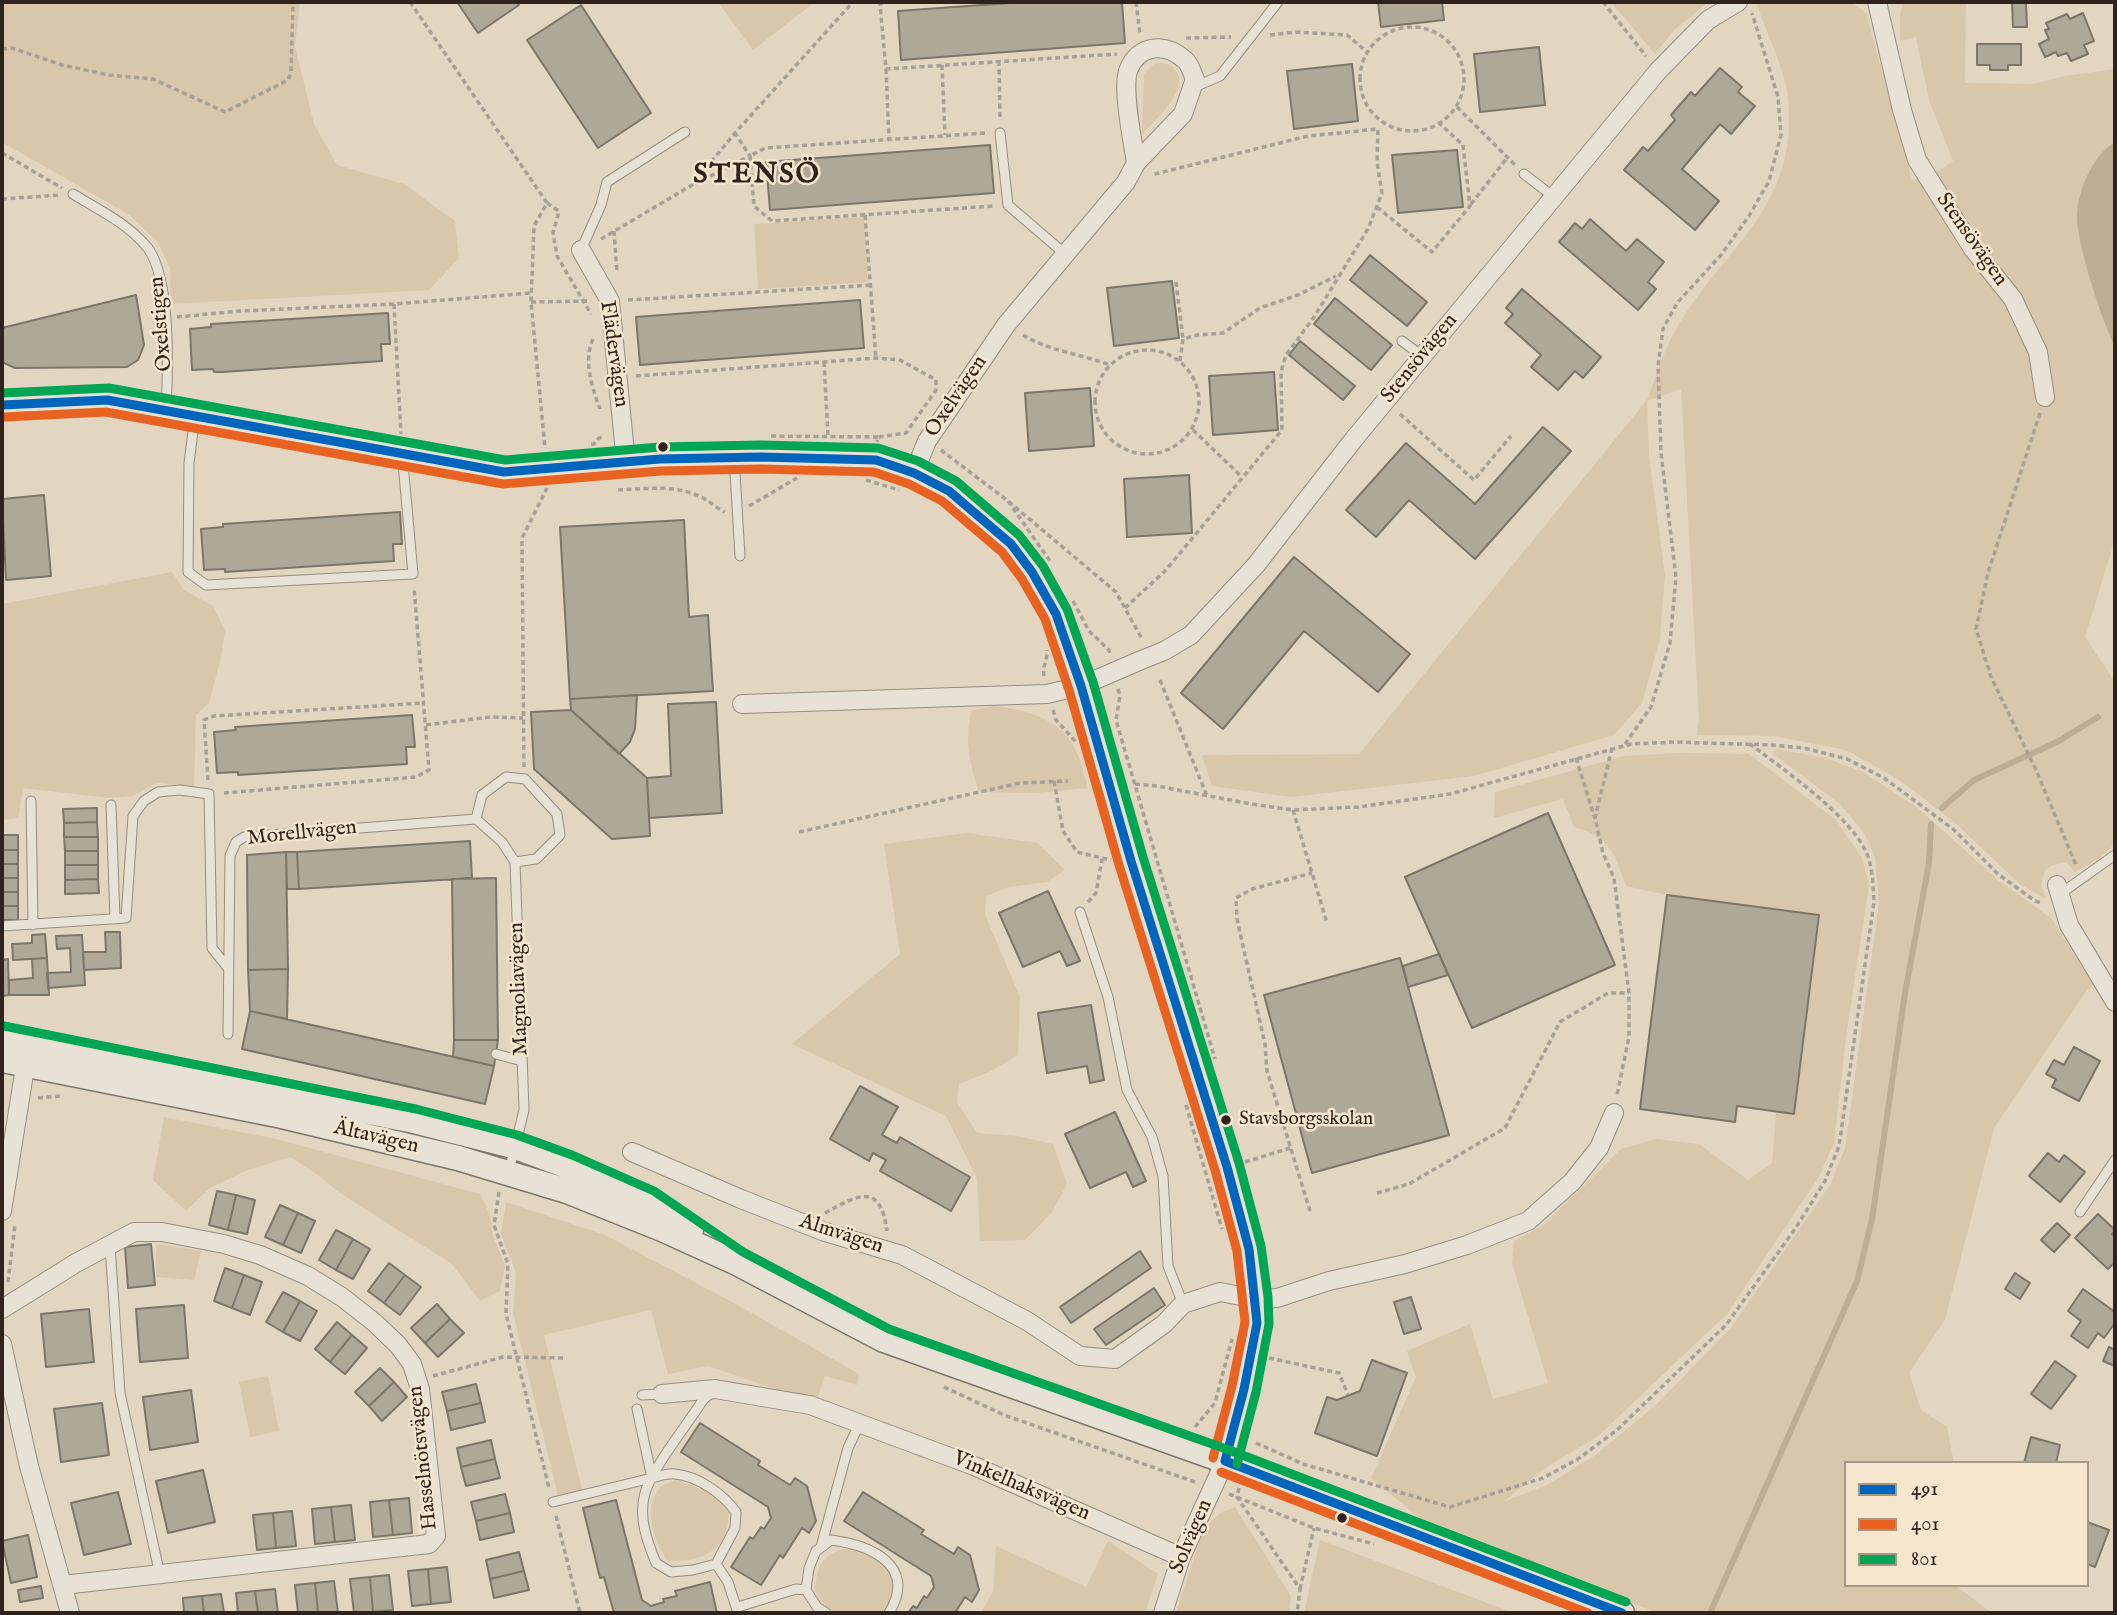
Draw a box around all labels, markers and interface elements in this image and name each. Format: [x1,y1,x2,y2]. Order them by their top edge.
district label: STENSÖ [694,159,820,193]
street label: Stensövägen [1930,189,2012,291]
street label: Oxelstigen [145,275,179,373]
street label: Flädervägen [593,299,633,409]
street label: Stensövägen [1376,309,1464,409]
street label: Oxelvägen [921,351,993,443]
unlabelled marker [656,440,670,454]
street label: Morellvägen [246,816,358,852]
street label: Magnoliavägen [505,922,535,1056]
place label: Stavsborgsskolan [1239,1109,1373,1131]
marker: Stavsborgsskolan [1219,1113,1233,1127]
street label: Ältavägen [331,1116,421,1160]
street label: Almvägen [796,1210,886,1260]
street label: Hasselnötsvägen [404,1385,444,1531]
street label: Vinkelhaksvägen [949,1447,1093,1527]
legend [1844,1461,2089,1587]
text: 491 [1911,1476,1938,1503]
street label: Solvägen [1165,1496,1219,1578]
unlabelled marker [1335,1511,1349,1525]
text: 401 [1911,1511,1939,1538]
text: 801 [1911,1546,1937,1573]

